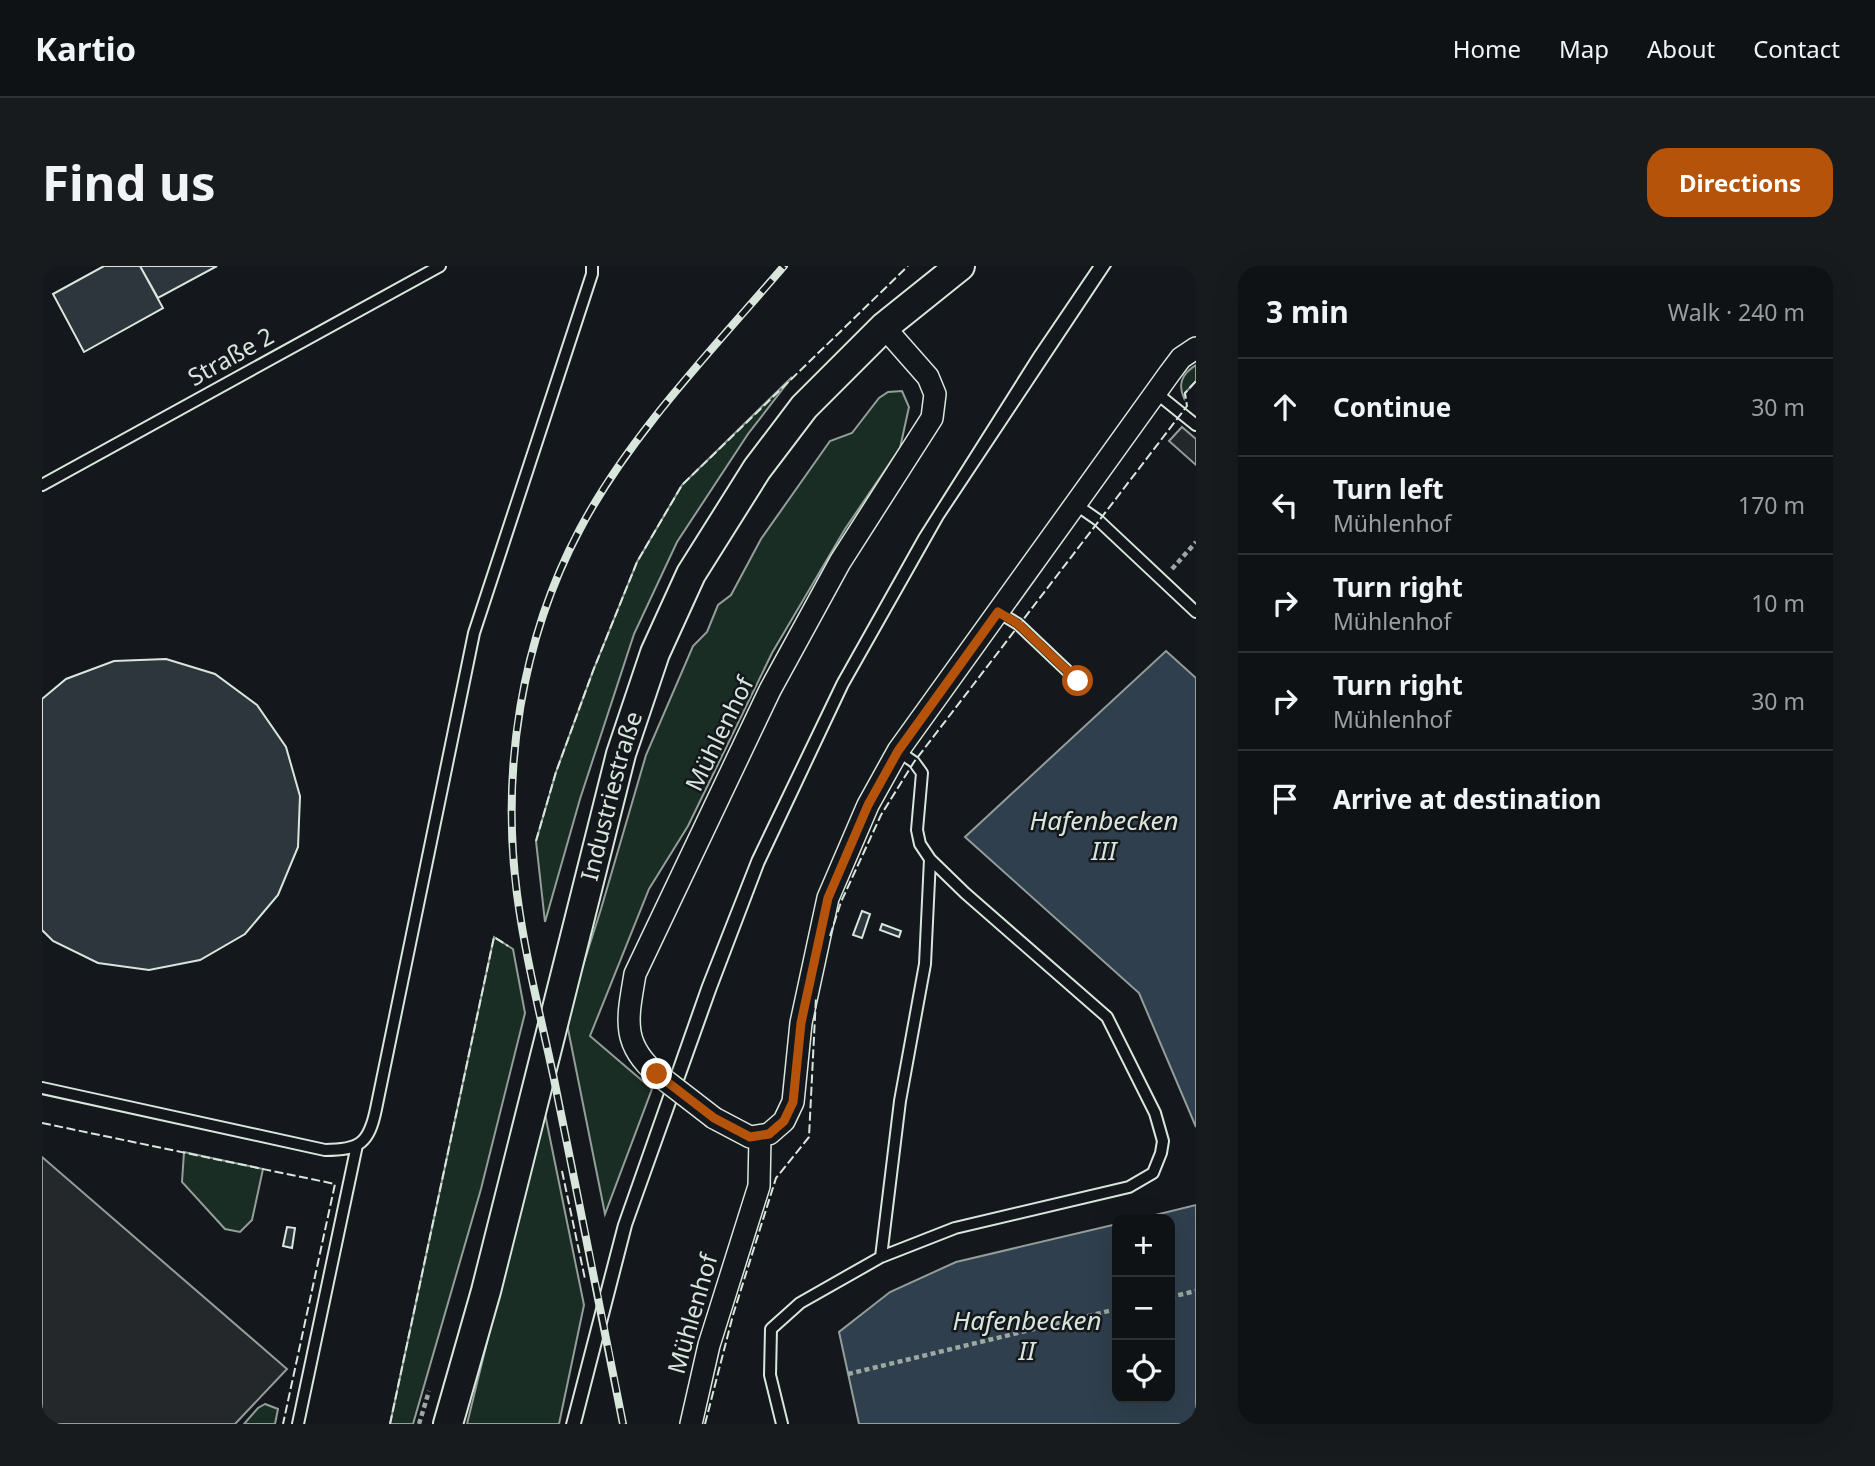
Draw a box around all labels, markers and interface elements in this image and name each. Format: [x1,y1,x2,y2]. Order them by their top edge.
text: Kartio [35,26,136,71]
text: Home [1453,32,1521,65]
text: Map [1559,32,1609,65]
text: About [1647,32,1715,65]
text: Contact [1753,32,1840,65]
button: Directions [1647,148,1833,217]
text: Find us [42,149,216,215]
text: 3 min [1266,291,1349,332]
text: Walk · 240 m [1668,296,1805,328]
street label: Straße 2 [181,319,279,393]
icon: ahead [1266,388,1304,426]
text: Continue [1333,389,1451,425]
text: 30 m [1751,391,1805,423]
text: Turn left [1333,471,1444,507]
icon: left [1266,486,1304,524]
text: 170 m [1738,489,1805,521]
text: Mühlenhof [1333,507,1451,539]
text: Turn right [1333,569,1463,605]
icon: right [1266,584,1304,622]
text: 10 m [1751,587,1805,619]
text: Mühlenhof [1333,605,1451,637]
route start [1062,665,1093,696]
text: Turn right [1333,667,1463,703]
street label: Mühlenhof [677,669,761,796]
icon: right [1266,682,1304,720]
text: 30 m [1751,685,1805,717]
text: Mühlenhof [1333,703,1451,735]
street label: Industriestraße [572,706,649,884]
icon: arrive [1266,780,1304,818]
text: Arrive at destination [1333,781,1602,817]
water label: Hafenbecken III [1030,802,1178,868]
route end [641,1058,672,1089]
map controls [1112,1214,1175,1403]
button: + [1112,1214,1175,1277]
street label: Mühlenhof [659,1248,725,1378]
button: − [1112,1277,1175,1340]
water label: Hafenbecken II [953,1302,1101,1368]
button: locate [1112,1340,1175,1403]

